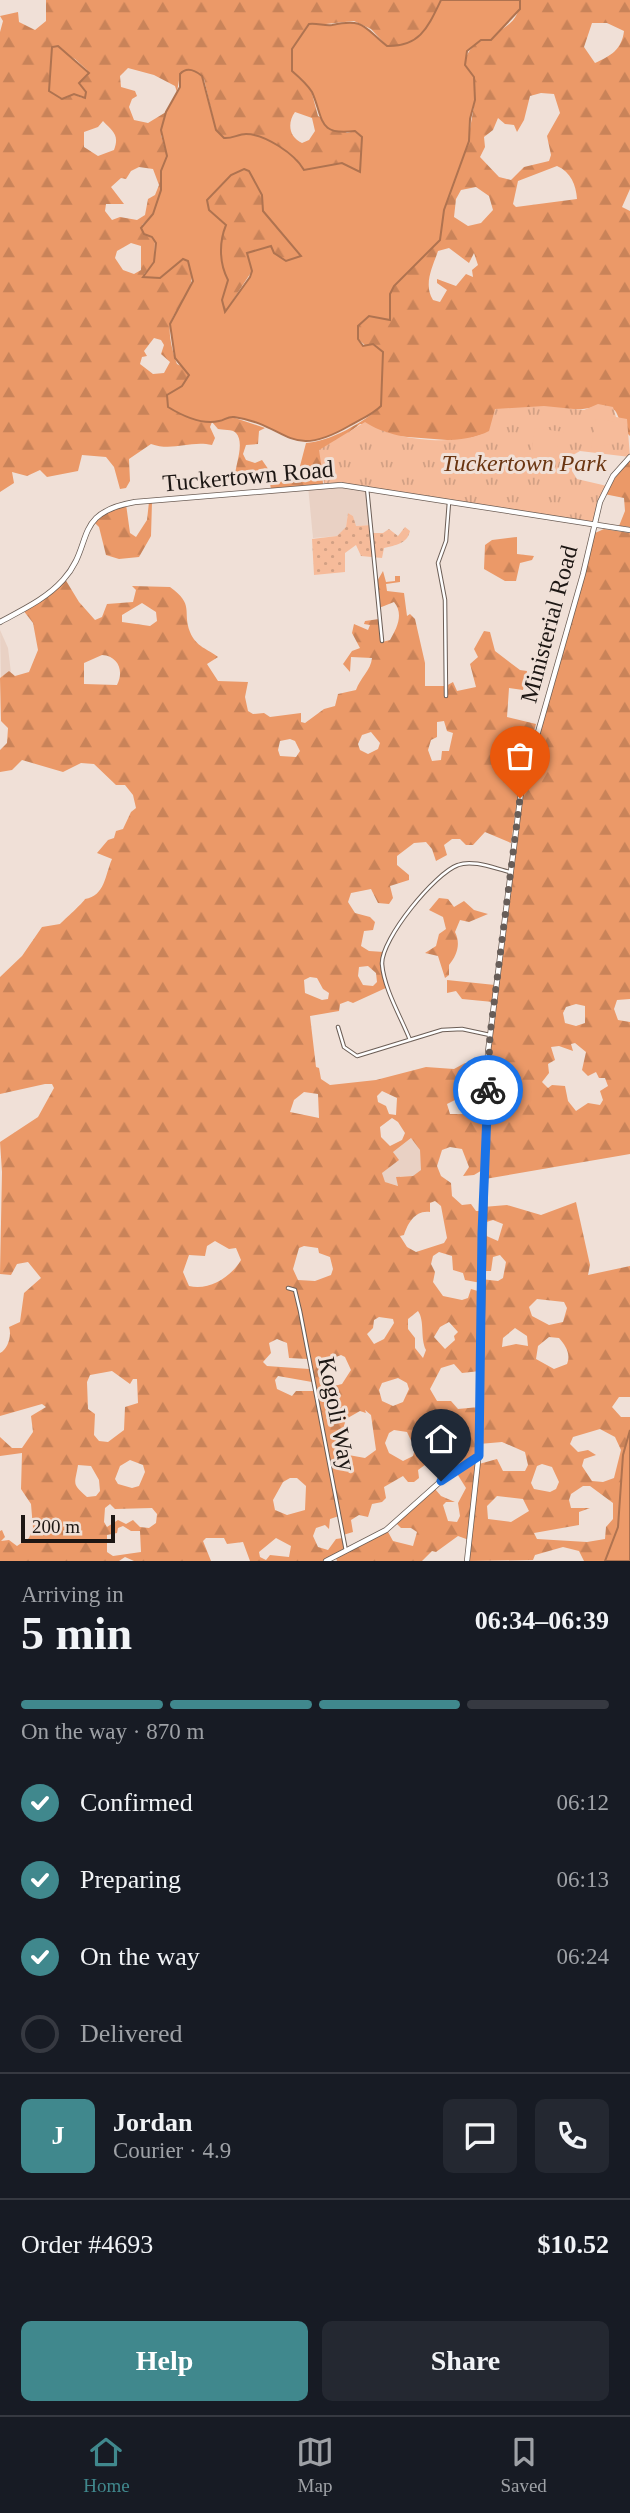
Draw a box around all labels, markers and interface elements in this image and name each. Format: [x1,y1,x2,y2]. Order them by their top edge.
park label: Tuckertown Park [442,450,607,476]
street label: Tuckertown Road [161,456,335,496]
street label: Ministerial Road [515,542,583,706]
pin [490,726,550,798]
icon: bag [501,737,539,775]
courier [453,1055,523,1125]
icon: bike [469,1071,507,1109]
street label: Kogoli Way [313,1355,361,1473]
pin [411,1409,471,1481]
icon: home [422,1420,460,1458]
scale bar [21,1512,116,1544]
text: 200 m [32,1516,80,1537]
text: Arriving in [21,1582,124,1607]
text: 06:34–06:39 [475,1606,609,1635]
text: 5 min [21,1608,132,1659]
text: On the way · 870 m [21,1719,204,1744]
icon: check [21,1784,59,1822]
text: Confirmed [80,1788,193,1817]
text: 06:12 [557,1790,609,1815]
icon: check [21,1861,59,1899]
text: Preparing [80,1865,181,1894]
text: 06:13 [557,1867,609,1892]
icon: check [21,1938,59,1976]
text: On the way [80,1942,200,1971]
text: 06:24 [557,1944,609,1969]
text: Delivered [80,2019,183,2048]
button: chat [443,2099,517,2173]
button: phone [535,2099,609,2173]
text: Jordan [113,2108,192,2137]
text: J [52,2121,65,2150]
text: Courier · 4.9 [113,2138,231,2163]
text: Order #4693 [21,2230,153,2259]
text: $10.52 [538,2230,609,2259]
button: Help [21,2321,308,2401]
button: Share [322,2321,609,2401]
tab: Home [83,2433,130,2497]
tab: Map [296,2433,334,2497]
tab: Saved [500,2433,547,2497]

